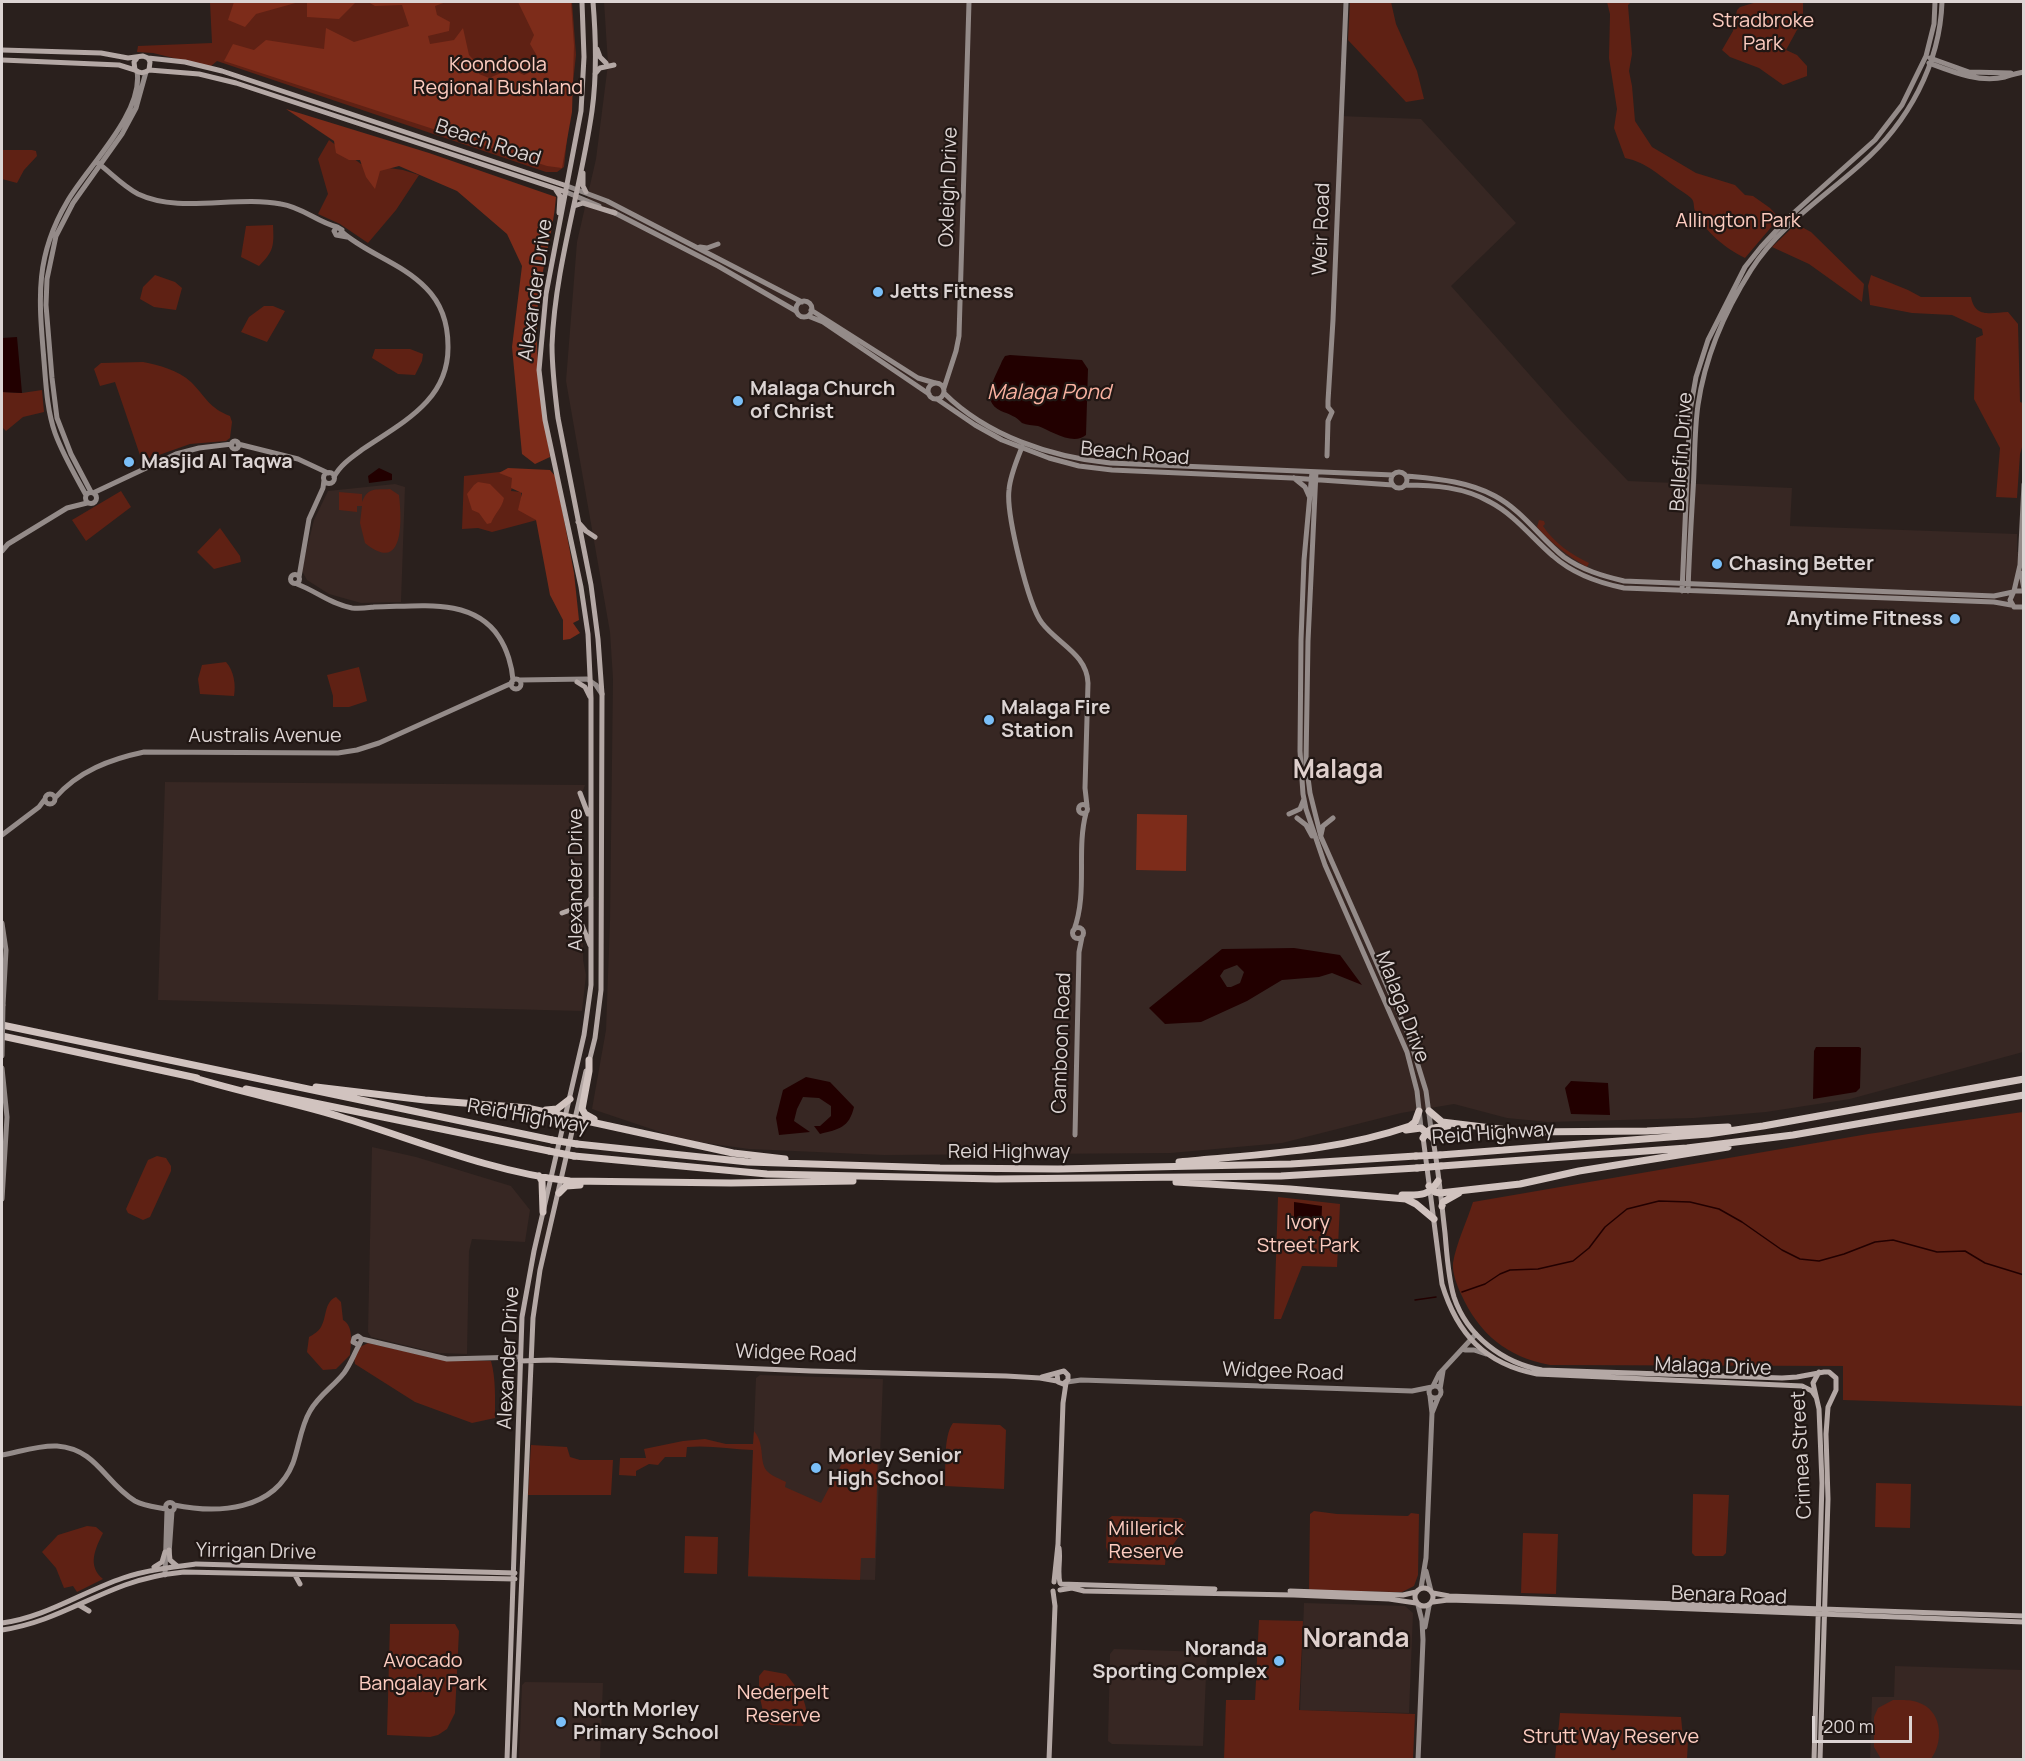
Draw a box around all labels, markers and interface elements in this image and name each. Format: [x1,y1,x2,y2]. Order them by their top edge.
park label: Stradbroke Park [1712,9,1814,56]
park label: Koondoola Regional Bushland [413,53,583,100]
street label: Beach Road [432,115,544,171]
street label: Oxleigh Drive [935,127,963,247]
street label: Weir Road [1308,182,1336,276]
park label: Allington Park [1675,209,1801,233]
street label: Alexander Drive [514,217,558,363]
place label: Jetts Fitness [890,280,1014,304]
marker: Jetts Fitness [871,285,885,299]
place label: Malaga Church of Christ [750,377,895,424]
water label: Malaga Pond [987,380,1111,406]
street label: Bellefin Drive [1666,391,1698,513]
marker: Malaga Church of Christ [731,394,745,408]
street label: Beach Road [1080,437,1190,471]
place label: Masjid Al Taqwa [141,450,293,474]
marker: Masjid Al Taqwa [122,455,136,469]
place label: Chasing Better [1729,552,1874,576]
marker: Chasing Better [1710,557,1724,571]
place label: Anytime Fitness [1787,607,1943,631]
marker: Anytime Fitness [1948,612,1962,626]
place label: Malaga Fire Station [1001,696,1110,743]
marker: Malaga Fire Station [982,713,996,727]
street label: Australis Avenue [188,724,342,748]
district label: Malaga [1293,755,1383,787]
street label: Alexander Drive [564,808,588,952]
street label: Malaga Drive [1370,948,1434,1066]
street label: Camboon Road [1048,972,1076,1114]
street label: Reid Highway [465,1095,591,1139]
street label: Reid Highway [1431,1118,1555,1150]
street label: Reid Highway [948,1140,1070,1164]
park label: Ivory Street Park [1257,1211,1359,1258]
street label: Alexander Drive [493,1286,525,1430]
street label: Widgee Road [735,1340,857,1368]
street label: Malaga Drive [1654,1353,1772,1381]
street label: Widgee Road [1222,1358,1344,1386]
street label: Crimea Street [1787,1390,1817,1520]
place label: Morley Senior High School [828,1444,961,1491]
marker: Morley Senior High School [809,1461,823,1475]
park label: Millerick Reserve [1108,1517,1184,1564]
street label: Yirrigan Drive [196,1539,316,1565]
street label: Benara Road [1671,1582,1787,1610]
district label: Noranda [1303,1624,1409,1656]
place label: Noranda Sporting Complex [1092,1637,1267,1684]
park label: Avocado Bangalay Park [359,1649,487,1696]
marker: Noranda Sporting Complex [1272,1654,1286,1668]
park label: Nederpelt Reserve [737,1681,829,1728]
place label: North Morley Primary School [573,1698,719,1745]
scale bar [1815,1704,1916,1742]
text: 200 m [1823,1714,1874,1738]
marker: North Morley Primary School [554,1715,568,1729]
park label: Strutt Way Reserve [1523,1725,1699,1749]

